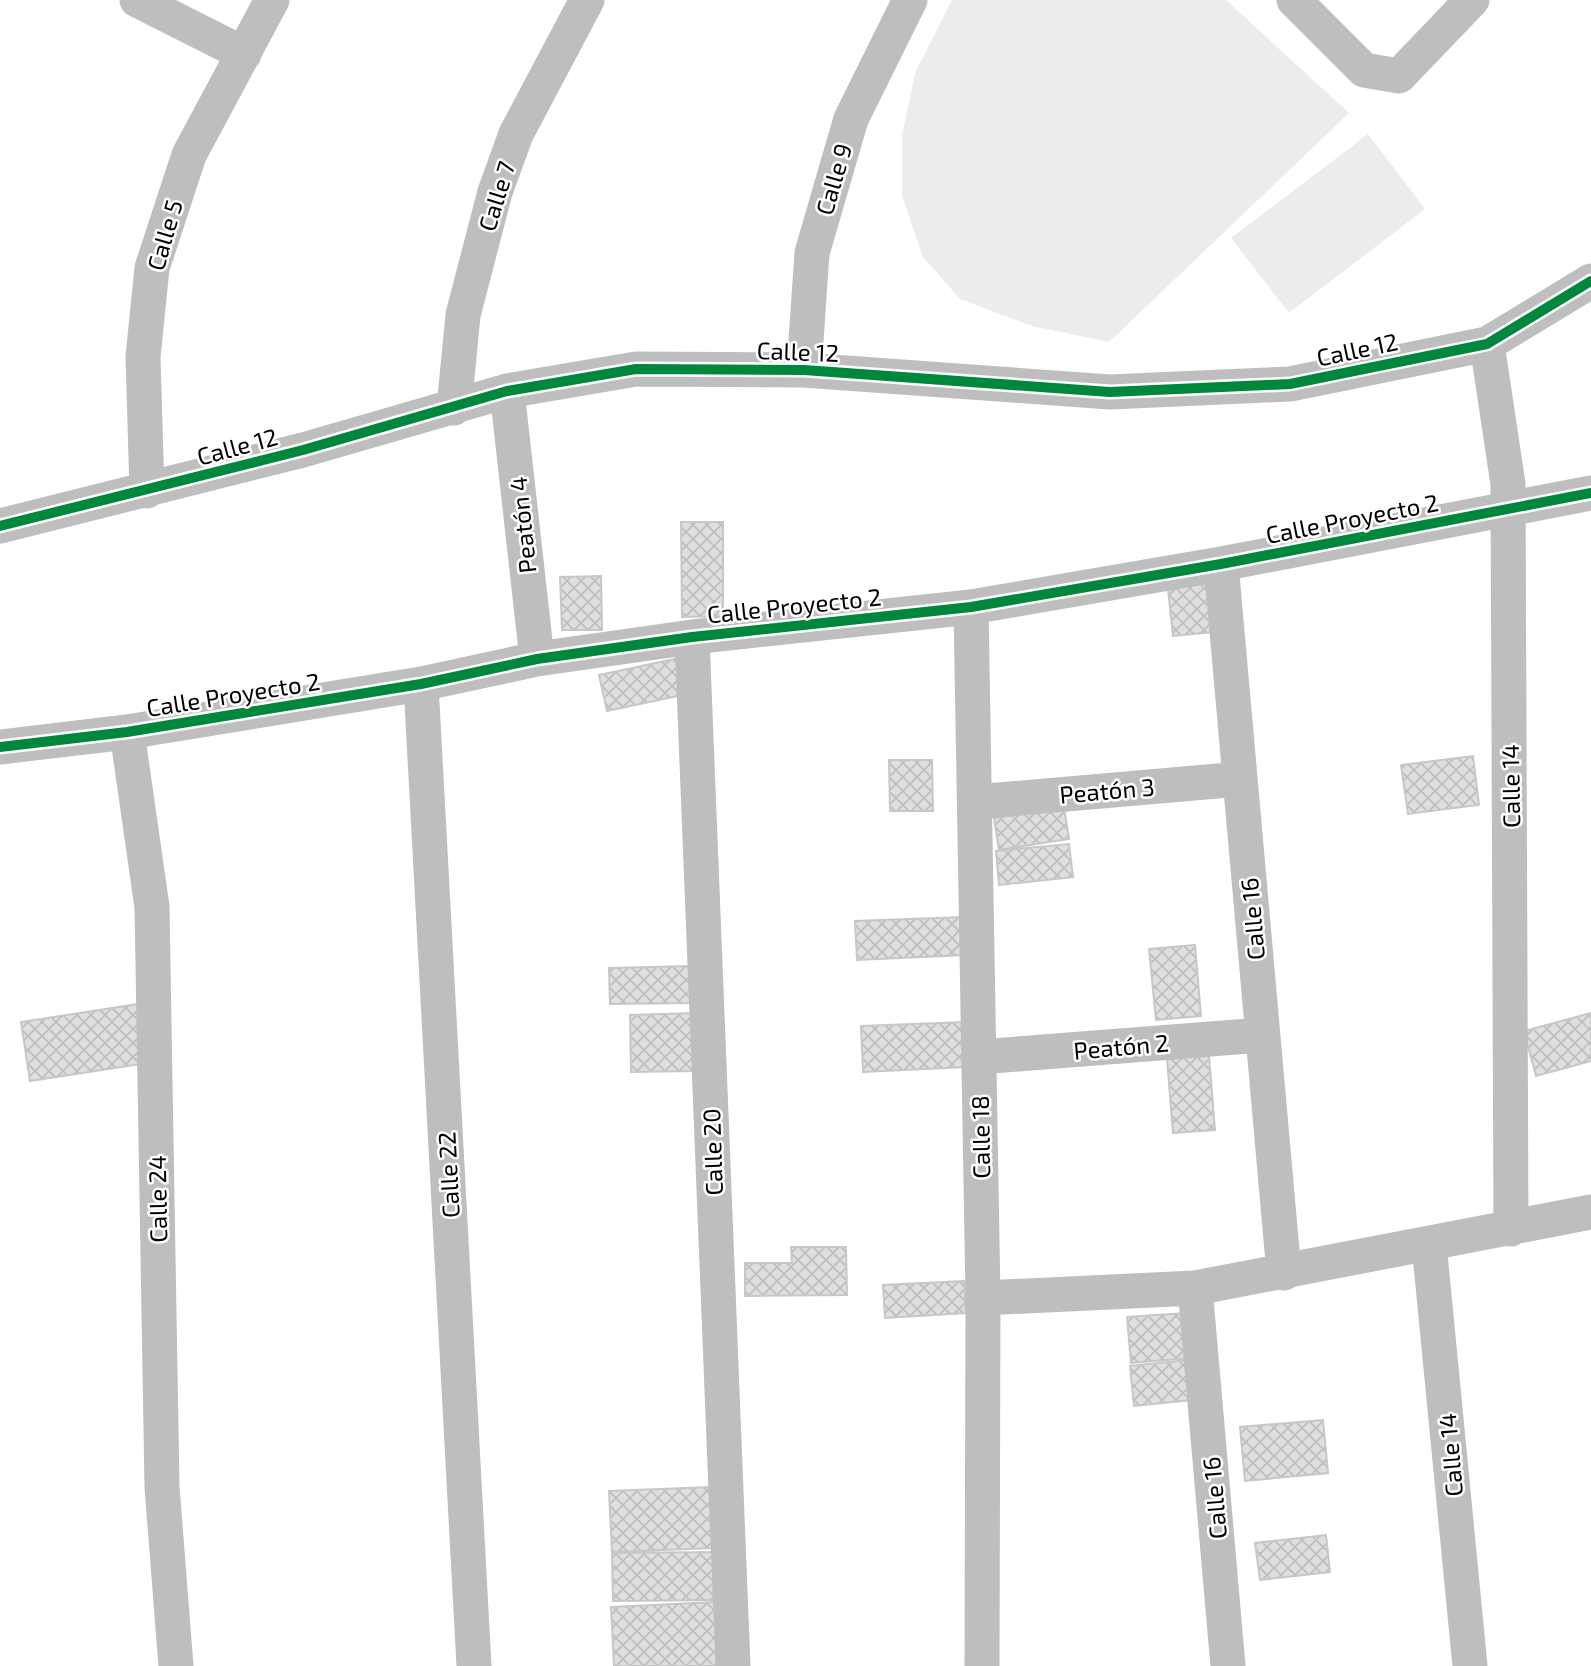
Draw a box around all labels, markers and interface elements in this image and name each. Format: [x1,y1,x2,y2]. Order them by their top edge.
street label: Calle 9 [809,140,857,218]
street label: Calle 7 [472,158,520,234]
street label: Calle 5 [140,196,188,274]
street label: Calle 12 [1314,326,1400,372]
street label: Calle 12 [756,335,840,367]
street label: Calle 12 [193,421,281,471]
street label: Peatón 4 [503,475,541,575]
street label: Calle Proyecto 2 [1263,487,1441,549]
street label: Calle Proyecto 2 [705,581,883,629]
street label: Calle Proyecto 2 [144,666,322,722]
street label: Calle 14 [1495,744,1525,828]
street label: Peatón 3 [1058,771,1156,809]
street label: Calle 16 [1234,877,1270,961]
street label: Peatón 2 [1072,1027,1170,1065]
street label: Calle 18 [965,1095,995,1179]
street label: Calle 20 [696,1108,728,1196]
street label: Calle 22 [431,1131,465,1219]
street label: Calle 24 [142,1155,172,1243]
street label: Calle 14 [1432,1412,1468,1498]
street label: Calle 16 [1196,1456,1232,1540]

